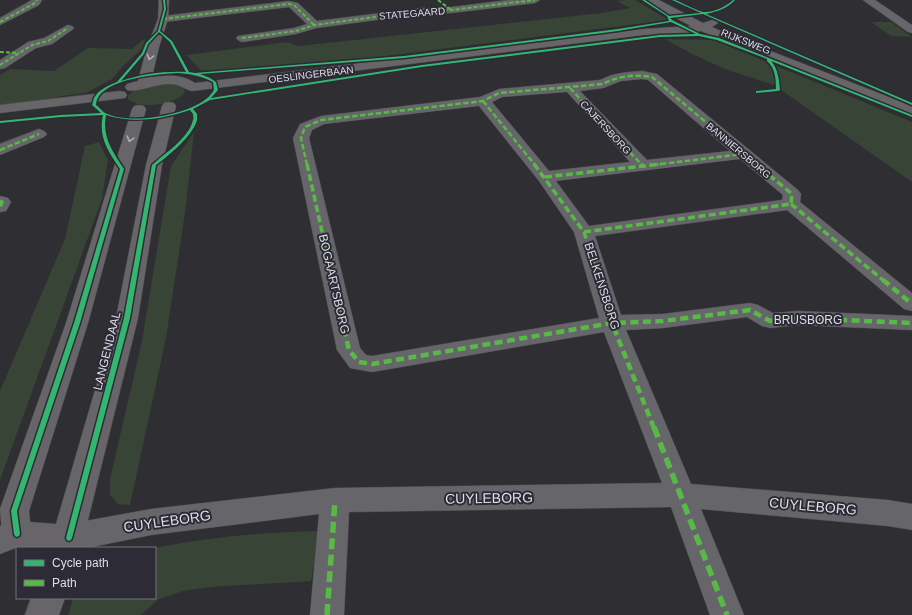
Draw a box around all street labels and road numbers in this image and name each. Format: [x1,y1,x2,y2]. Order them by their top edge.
street label: STATEGAARD [379,5,446,22]
street label: RIJKSWEG [720,27,772,56]
street label: OESLINGERBAAN [268,64,354,85]
street label: CAJERSBORG [578,98,633,156]
street label: BANNIERSBORG [704,120,773,181]
street label: BOGAARTSBORG [316,233,352,335]
street label: BELKENSBORG [581,241,623,331]
street label: LANGENDAAL [90,310,124,392]
street label: BRUSBORG [774,313,842,327]
street label: CUYLEBORG [445,489,533,507]
street label: CUYLEBORG [769,494,857,518]
street label: CUYLEBORG [122,507,212,535]

